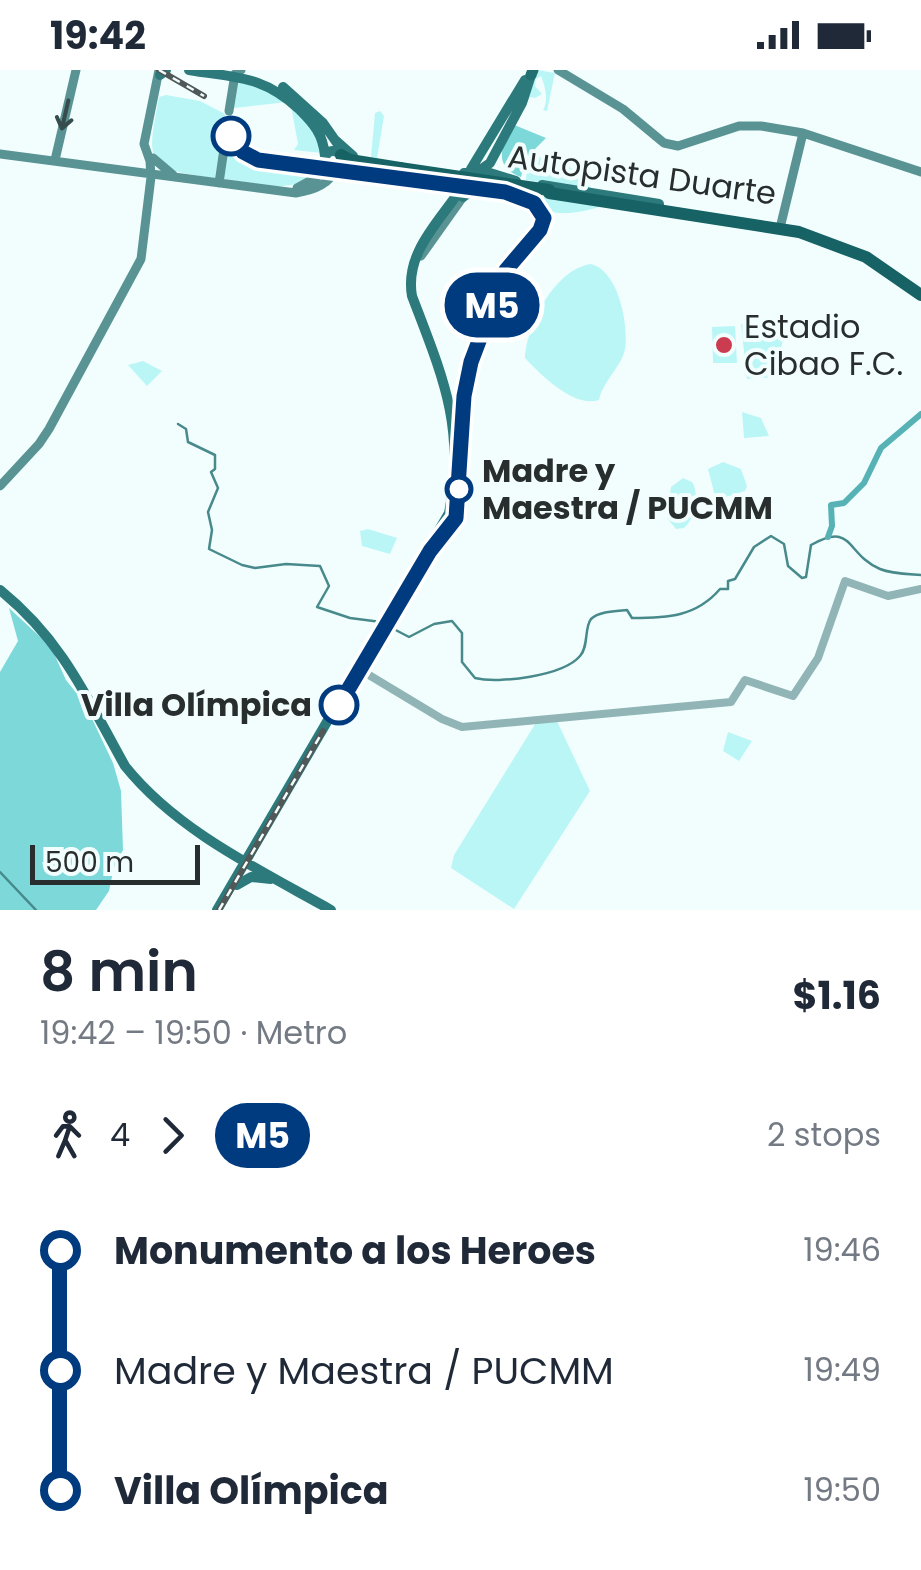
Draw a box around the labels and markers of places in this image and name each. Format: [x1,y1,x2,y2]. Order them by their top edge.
unlabelled marker [212,117,250,155]
place label: Estadio Cibao F.C. [744,304,903,386]
marker: Estadio Cibao F.C. [713,334,735,356]
place label: Madre y Maestra / PUCMM [482,448,773,530]
marker: Madre y Maestra / PUCMM [446,476,472,502]
place label: Villa Olímpica [81,682,312,727]
marker: Villa Olímpica [320,686,358,724]

